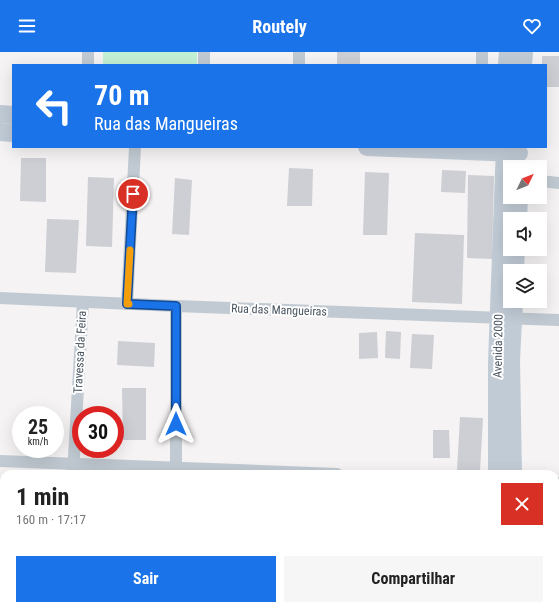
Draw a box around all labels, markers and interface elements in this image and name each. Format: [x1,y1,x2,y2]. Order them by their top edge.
icon: menu [16,15,38,37]
icon: heart [521,15,543,37]
text: Routely [252,16,307,37]
text: 70 m [94,79,150,112]
icon: left [28,80,80,132]
text: Rua das Mangueiras [94,113,238,134]
north arrow [503,160,547,204]
map controls [503,160,547,308]
pin [116,177,150,211]
icon: arrive [122,183,144,205]
button: sound [503,212,547,256]
button: layers [503,264,547,308]
street label: Rua das Mangueiras [231,301,327,319]
street label: Travessa da Feira [71,310,89,394]
street label: Avenida 2000 [490,314,506,378]
position arrow [155,403,197,445]
speed limit sign: 30 [72,406,124,458]
text: 25 [28,415,48,439]
text: km/h [28,436,48,447]
text: 1 min [16,483,69,511]
button: close [501,483,543,525]
text: 160 m · 17:17 [16,512,86,527]
button: Sair [16,556,276,602]
button: Compartilhar [284,556,543,602]

